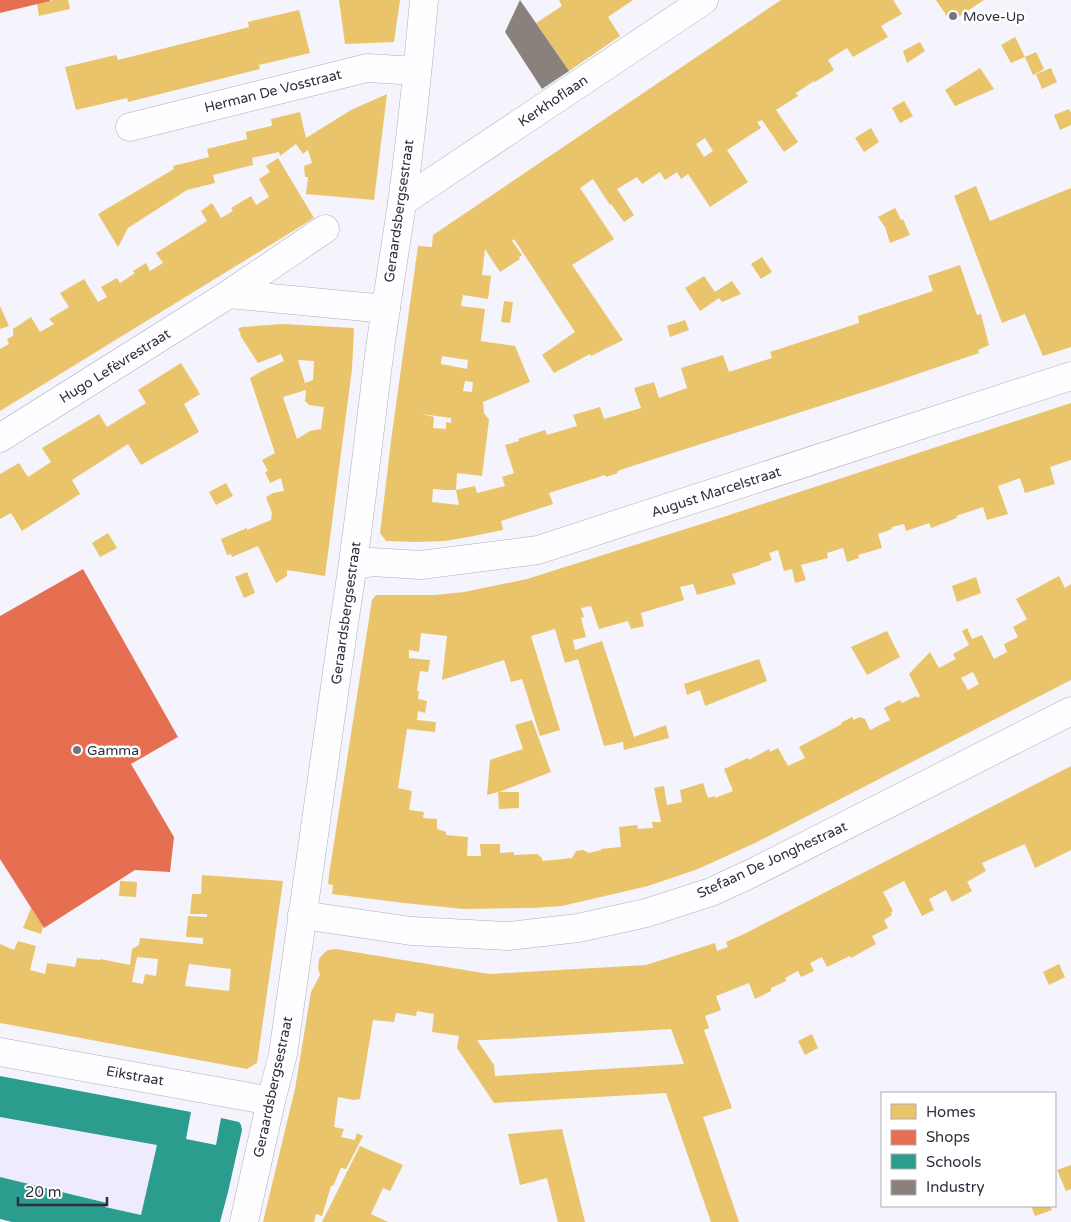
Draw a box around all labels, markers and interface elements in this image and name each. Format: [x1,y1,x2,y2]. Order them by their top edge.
place label: Move-Up [963,8,1025,25]
marker: Move-Up [947,10,959,22]
street label: Herman De Vosstraat [203,66,344,116]
street label: Kerkhoflaan [515,71,591,131]
street label: Geraardsbergsestraat [381,138,418,283]
street label: Hugo Lefèvrestraat [56,325,174,407]
street label: August Marcelstraat [649,463,784,521]
street label: Geraardsbergsestraat [328,540,365,685]
place label: Gamma [87,742,139,759]
marker: Gamma [71,744,83,756]
street label: Stefaan De Jonghestraat [694,817,850,902]
street label: Geraardsbergsestraat [250,1014,296,1159]
street label: Eikstraat [105,1063,166,1090]
legend [881,1092,1056,1207]
text: Homes [926,1103,976,1121]
text: Shops [926,1128,970,1146]
text: Schools [926,1153,982,1171]
scale bar [18,1174,106,1206]
text: Industry [926,1178,985,1196]
text: 20 m [25,1183,62,1201]

